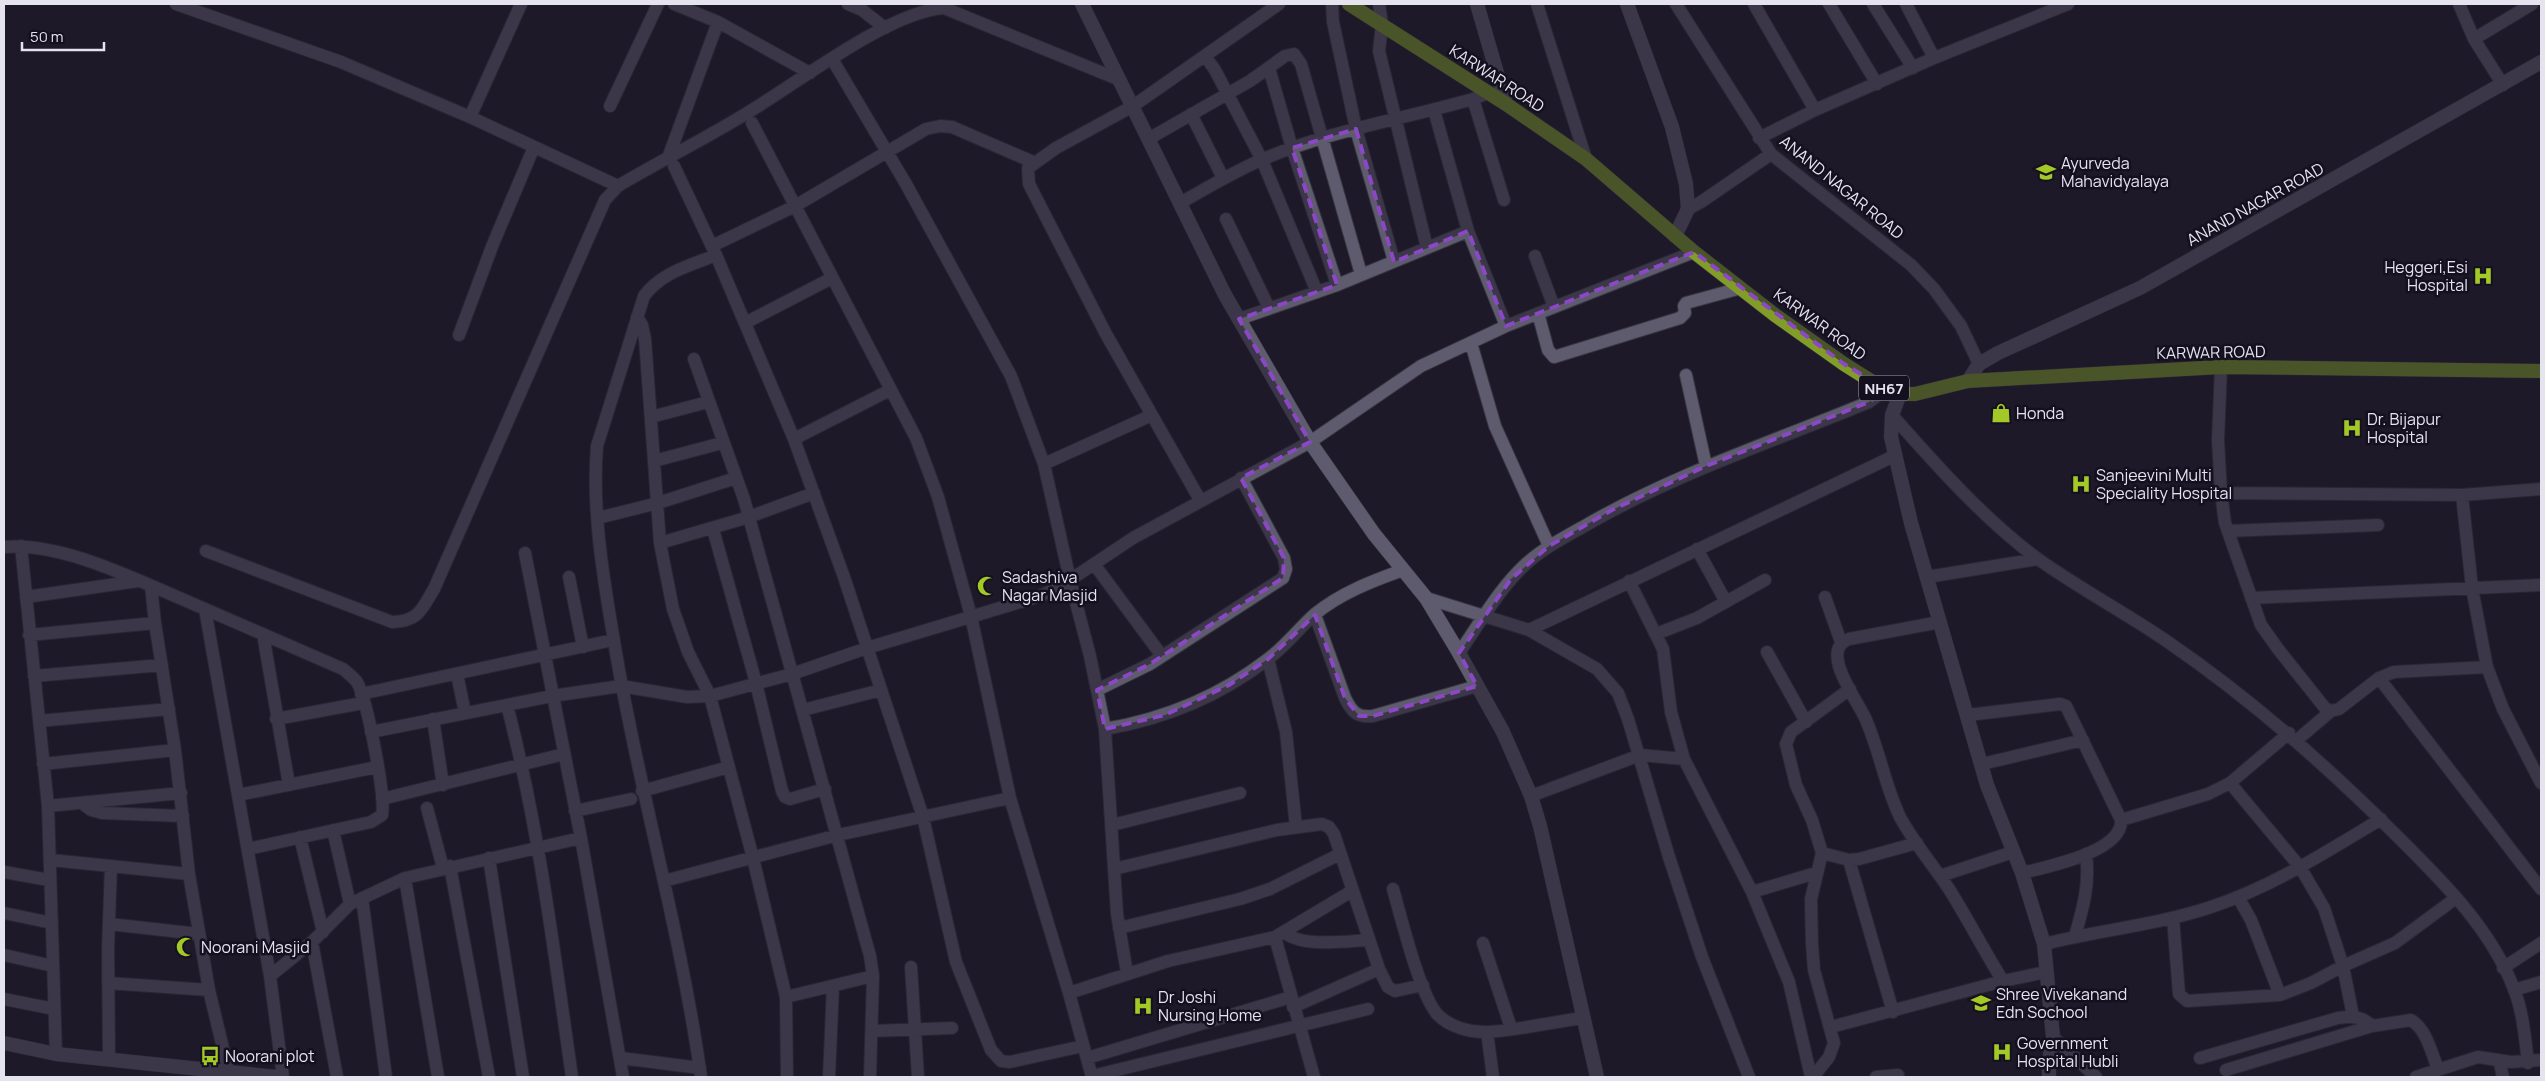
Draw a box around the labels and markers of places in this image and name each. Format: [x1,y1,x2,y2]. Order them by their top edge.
place label: Ayurveda Mahavidyalaya [2061,152,2169,192]
school or university icon: Ayurveda Mahavidyalaya [2035,161,2057,183]
place label: Heggeri,Esi Hospital [2384,256,2468,296]
hospital icon: Heggeri,Esi Hospital [2472,265,2494,287]
shop icon: Honda [1990,402,2012,424]
place label: Honda [2016,402,2064,424]
place label: Dr. Bijapur Hospital [2367,408,2441,448]
hospital icon: Dr. Bijapur Hospital [2341,417,2363,439]
place label: Sanjeevini Multi Speciality Hospital [2096,464,2232,504]
hospital icon: Sanjeevini Multi Speciality Hospital [2070,473,2092,495]
place label: Sadashiva Nagar Masjid [1002,566,1097,606]
mosque icon: Sadashiva Nagar Masjid [976,575,998,597]
mosque icon: Noorani Masjid [175,936,197,958]
place label: Noorani Masjid [201,936,310,958]
place label: Shree Vivekanand Edn Sochool [1996,983,2127,1023]
place label: Dr Joshi Nursing Home [1158,986,1262,1026]
school or university icon: Shree Vivekanand Edn Sochool [1970,992,1992,1014]
hospital icon: Dr Joshi Nursing Home [1132,995,1154,1017]
place label: Government Hospital Hubli [2017,1032,2119,1072]
hospital icon: Government Hospital Hubli [1991,1041,2013,1063]
bus stop icon: Noorani plot [199,1045,221,1067]
place label: Noorani plot [225,1045,315,1067]

